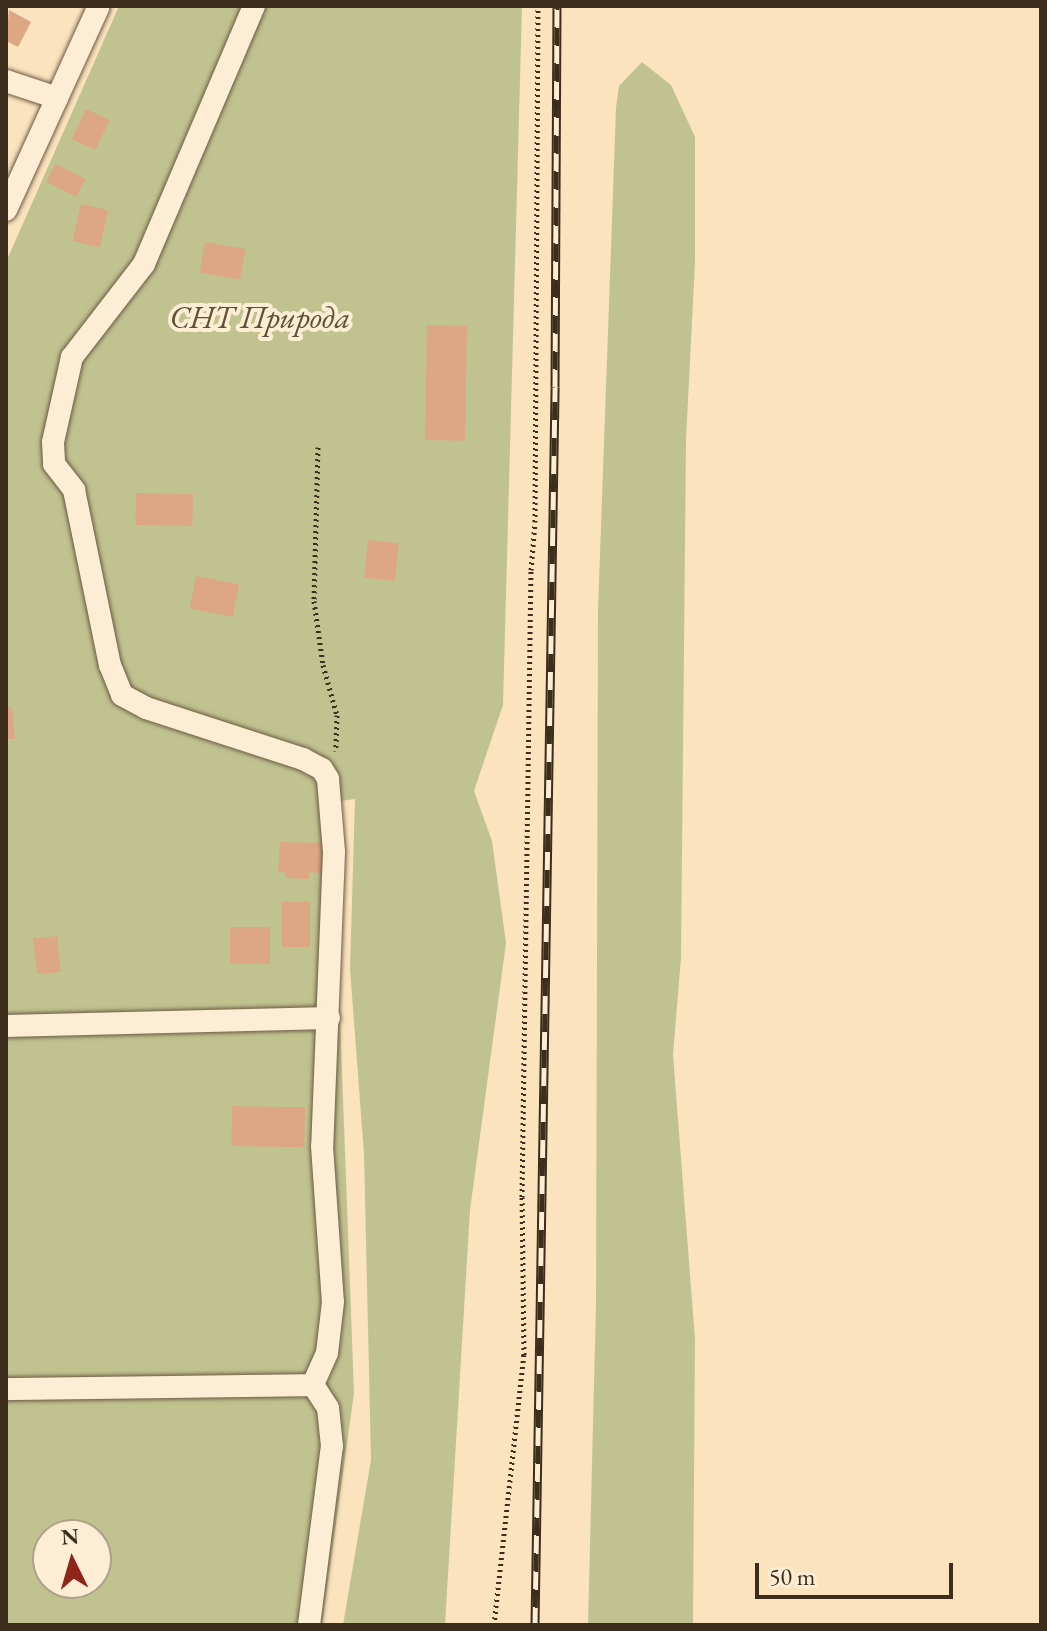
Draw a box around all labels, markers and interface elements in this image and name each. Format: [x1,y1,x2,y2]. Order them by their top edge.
park label: СНТ Природа [170,298,350,336]
north arrow [32,1519,112,1599]
text: N [60,1521,80,1552]
scale bar [759,1547,957,1597]
text: 50 m [769,1561,816,1592]

